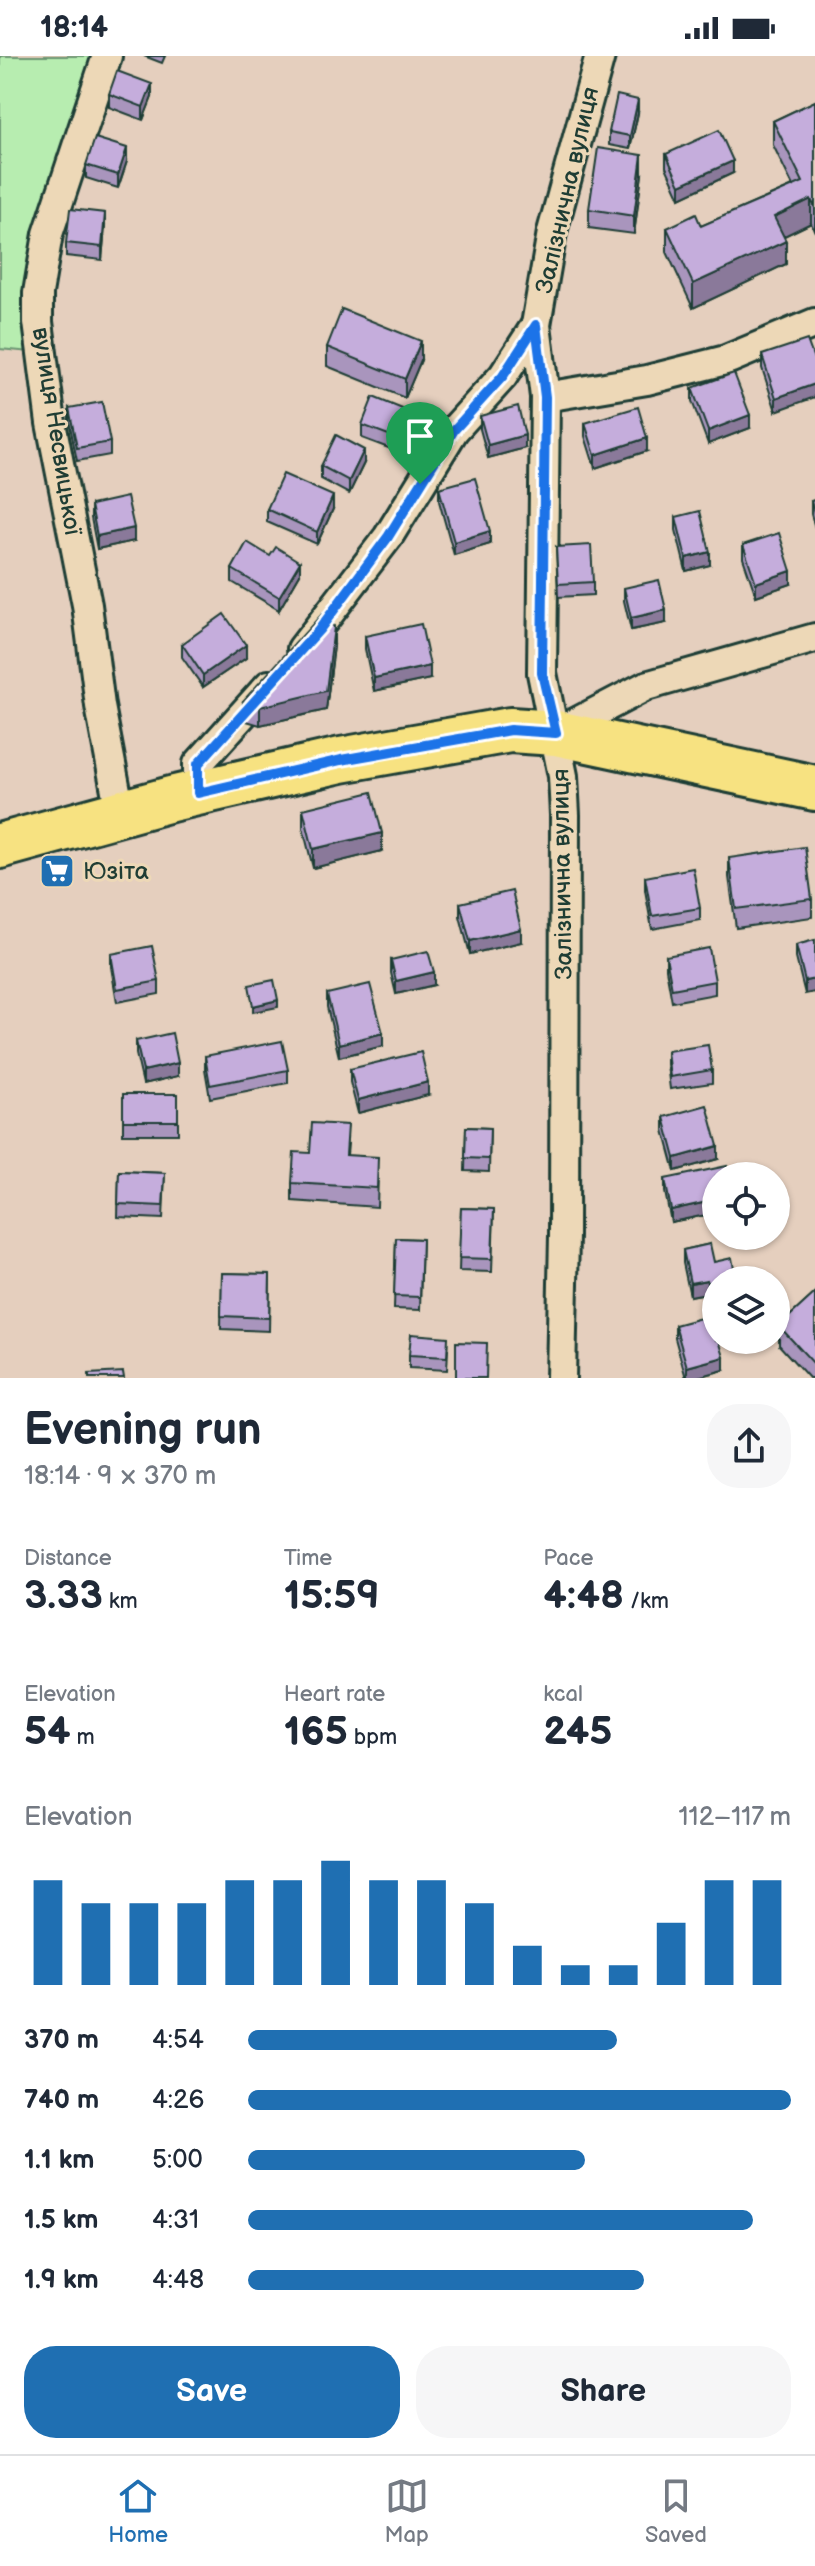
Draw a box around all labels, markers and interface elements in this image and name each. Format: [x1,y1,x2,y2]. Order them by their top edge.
text: 18:14 [40,10,108,46]
street label: Залізнична вулиця [530,84,605,296]
street label: вулиця Несвицької [26,325,87,538]
pin [386,402,454,484]
icon: arrive [398,414,442,458]
street label: Залізнична вулиця [546,768,579,980]
supermarket icon: Юзіта [38,852,76,890]
place label: Юзіта [83,857,149,886]
map controls [702,1162,790,1354]
button: locate [702,1162,790,1250]
button: layers [702,1266,790,1354]
text: Evening run [24,1404,261,1457]
button: share [707,1404,791,1488]
text: 18:14 · 9 × 370 m [24,1461,216,1492]
text: Distance [24,1545,112,1572]
text: Time [284,1545,332,1572]
text: Pace [543,1545,594,1572]
text: 3.33 [24,1572,103,1620]
text: 15:59 [284,1572,380,1620]
text: 4:48 [543,1572,624,1620]
text: km [103,1588,138,1615]
text: /km [624,1588,669,1615]
text: Elevation [24,1681,116,1708]
text: Heart rate [284,1681,385,1708]
text: kcal [543,1681,583,1708]
text: 54 [24,1708,71,1756]
text: 165 [284,1708,348,1756]
text: 245 [543,1708,612,1756]
text: m [71,1724,95,1751]
text: bpm [348,1724,397,1751]
text: Elevation [24,1802,132,1833]
text: 112–117 m [679,1802,791,1833]
text: 370 m [24,2025,99,2056]
text: 4:54 [152,2025,204,2056]
text: 740 m [24,2085,99,2116]
text: 4:26 [152,2085,204,2116]
text: 1.1 km [24,2145,94,2176]
text: 5:00 [152,2145,203,2176]
text: 1.5 km [24,2205,99,2236]
text: 4:31 [152,2205,199,2236]
text: 1.9 km [24,2265,99,2296]
text: 4:48 [152,2265,204,2296]
button: Save [24,2346,400,2438]
button: Share [416,2346,791,2438]
tab: Home [108,2474,168,2549]
tab: Map [384,2474,429,2549]
tab: Saved [645,2474,707,2549]

